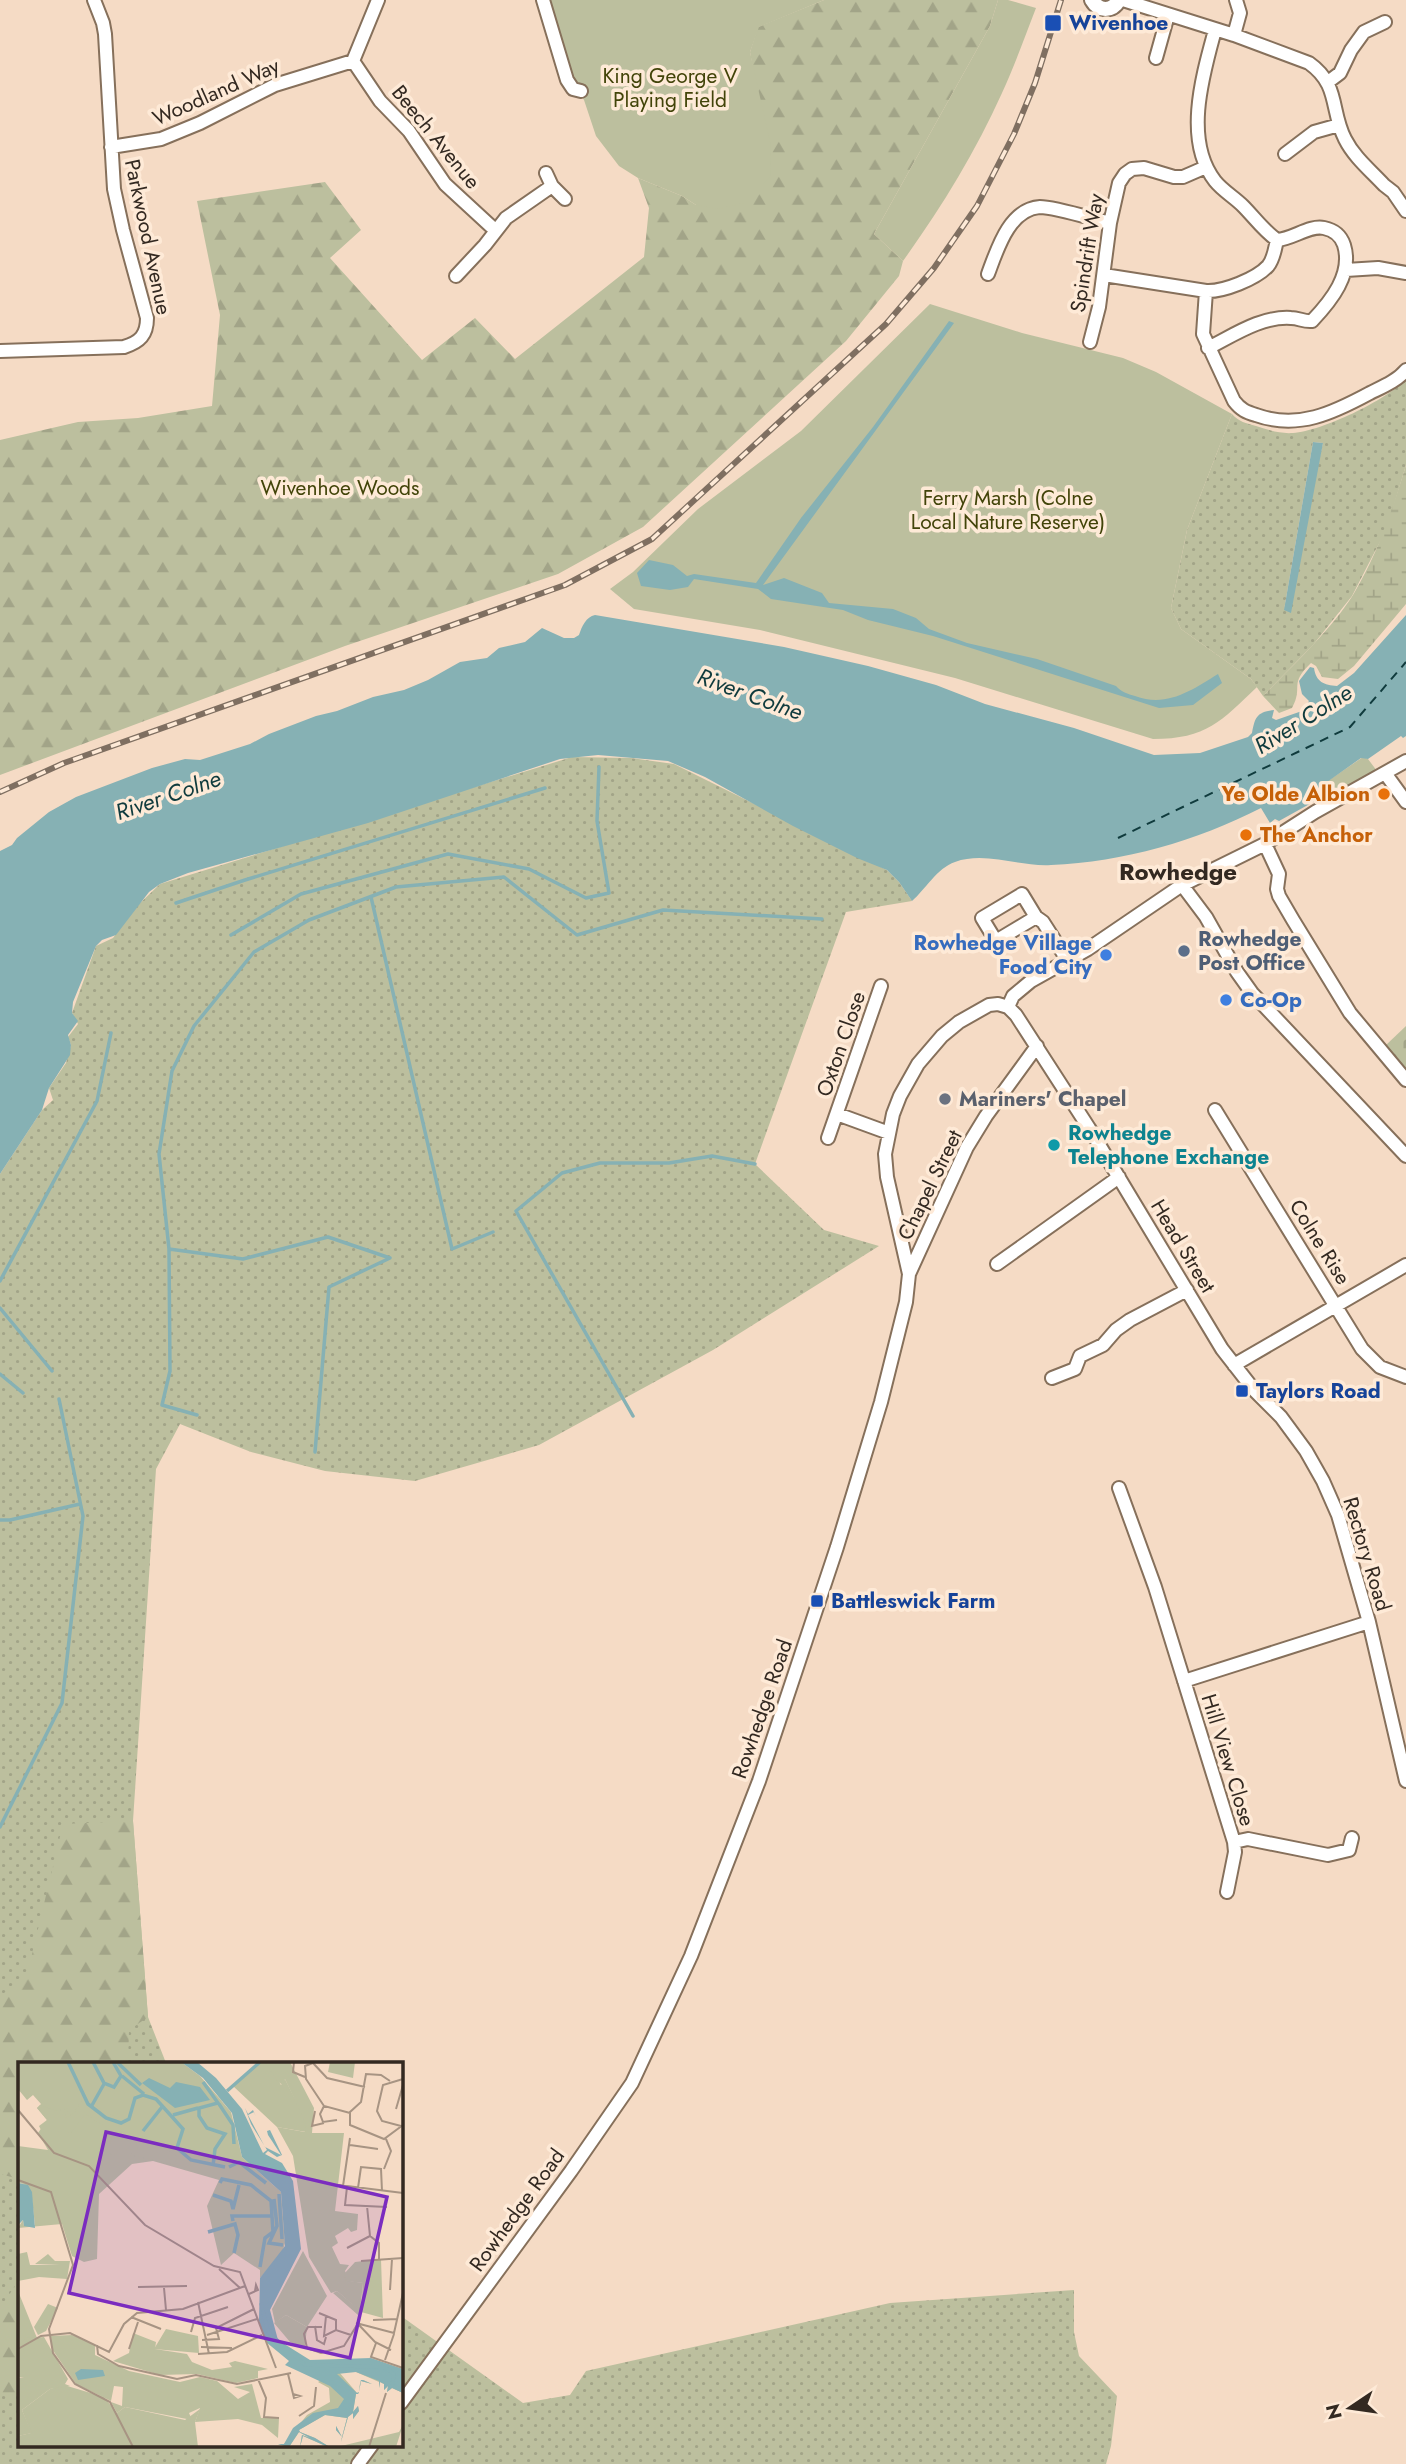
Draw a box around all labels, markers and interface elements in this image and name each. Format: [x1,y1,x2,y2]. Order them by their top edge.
place label: Wivenhoe [1069,8,1168,38]
marker: Wivenhoe [1043,13,1063,33]
street label: Woodland Way [148,50,285,133]
park label: King George V Playing Field [602,61,738,115]
street label: Beech Avenue [385,79,487,196]
street label: Parkwood Avenue [117,156,179,318]
street label: Spindrift Way [1063,191,1111,315]
park label: Wivenhoe Woods [260,473,420,503]
park label: Ferry Marsh (Colne Local Nature Reserve) [911,483,1105,537]
water label: River Colne [693,659,808,729]
water label: River Colne [1247,675,1359,762]
water label: River Colne [111,761,226,829]
place label: Ye Olde Albion [1220,779,1370,809]
marker: Ye Olde Albion [1376,786,1392,802]
place label: The Anchor [1260,820,1373,850]
marker: The Anchor [1238,827,1254,843]
district label: Rowhedge [1119,854,1237,889]
place label: Rowhedge Post Office [1198,924,1305,978]
place label: Rowhedge Village Food City [914,928,1093,982]
marker: Rowhedge Post Office [1176,943,1192,959]
marker: Rowhedge Village Food City [1098,947,1114,963]
place label: Co-Op [1240,985,1302,1015]
street label: Oxton Close [809,987,873,1101]
marker: Co-Op [1218,992,1234,1008]
place label: Mariners' Chapel [959,1084,1127,1114]
marker: Mariners' Chapel [937,1091,953,1107]
place label: Rowhedge Telephone Exchange [1068,1118,1269,1172]
street label: Chapel Street [890,1125,970,1245]
marker: Rowhedge Telephone Exchange [1046,1137,1062,1153]
street label: Head Street [1143,1194,1223,1298]
street label: Colne Rise [1282,1194,1358,1291]
place label: Taylors Road [1256,1376,1381,1406]
marker: Taylors Road [1234,1383,1250,1399]
street label: Rectory Road [1335,1493,1399,1615]
place label: Battleswick Farm [831,1586,996,1616]
marker: Battleswick Farm [809,1593,825,1609]
street label: Rowhedge Road [724,1635,800,1783]
street label: Hill View Close [1194,1690,1262,1830]
inset map [18,2062,402,2446]
street label: Rowhedge Road [462,2142,572,2278]
north arrow [1315,2373,1385,2443]
text: N [1319,2401,1349,2422]

